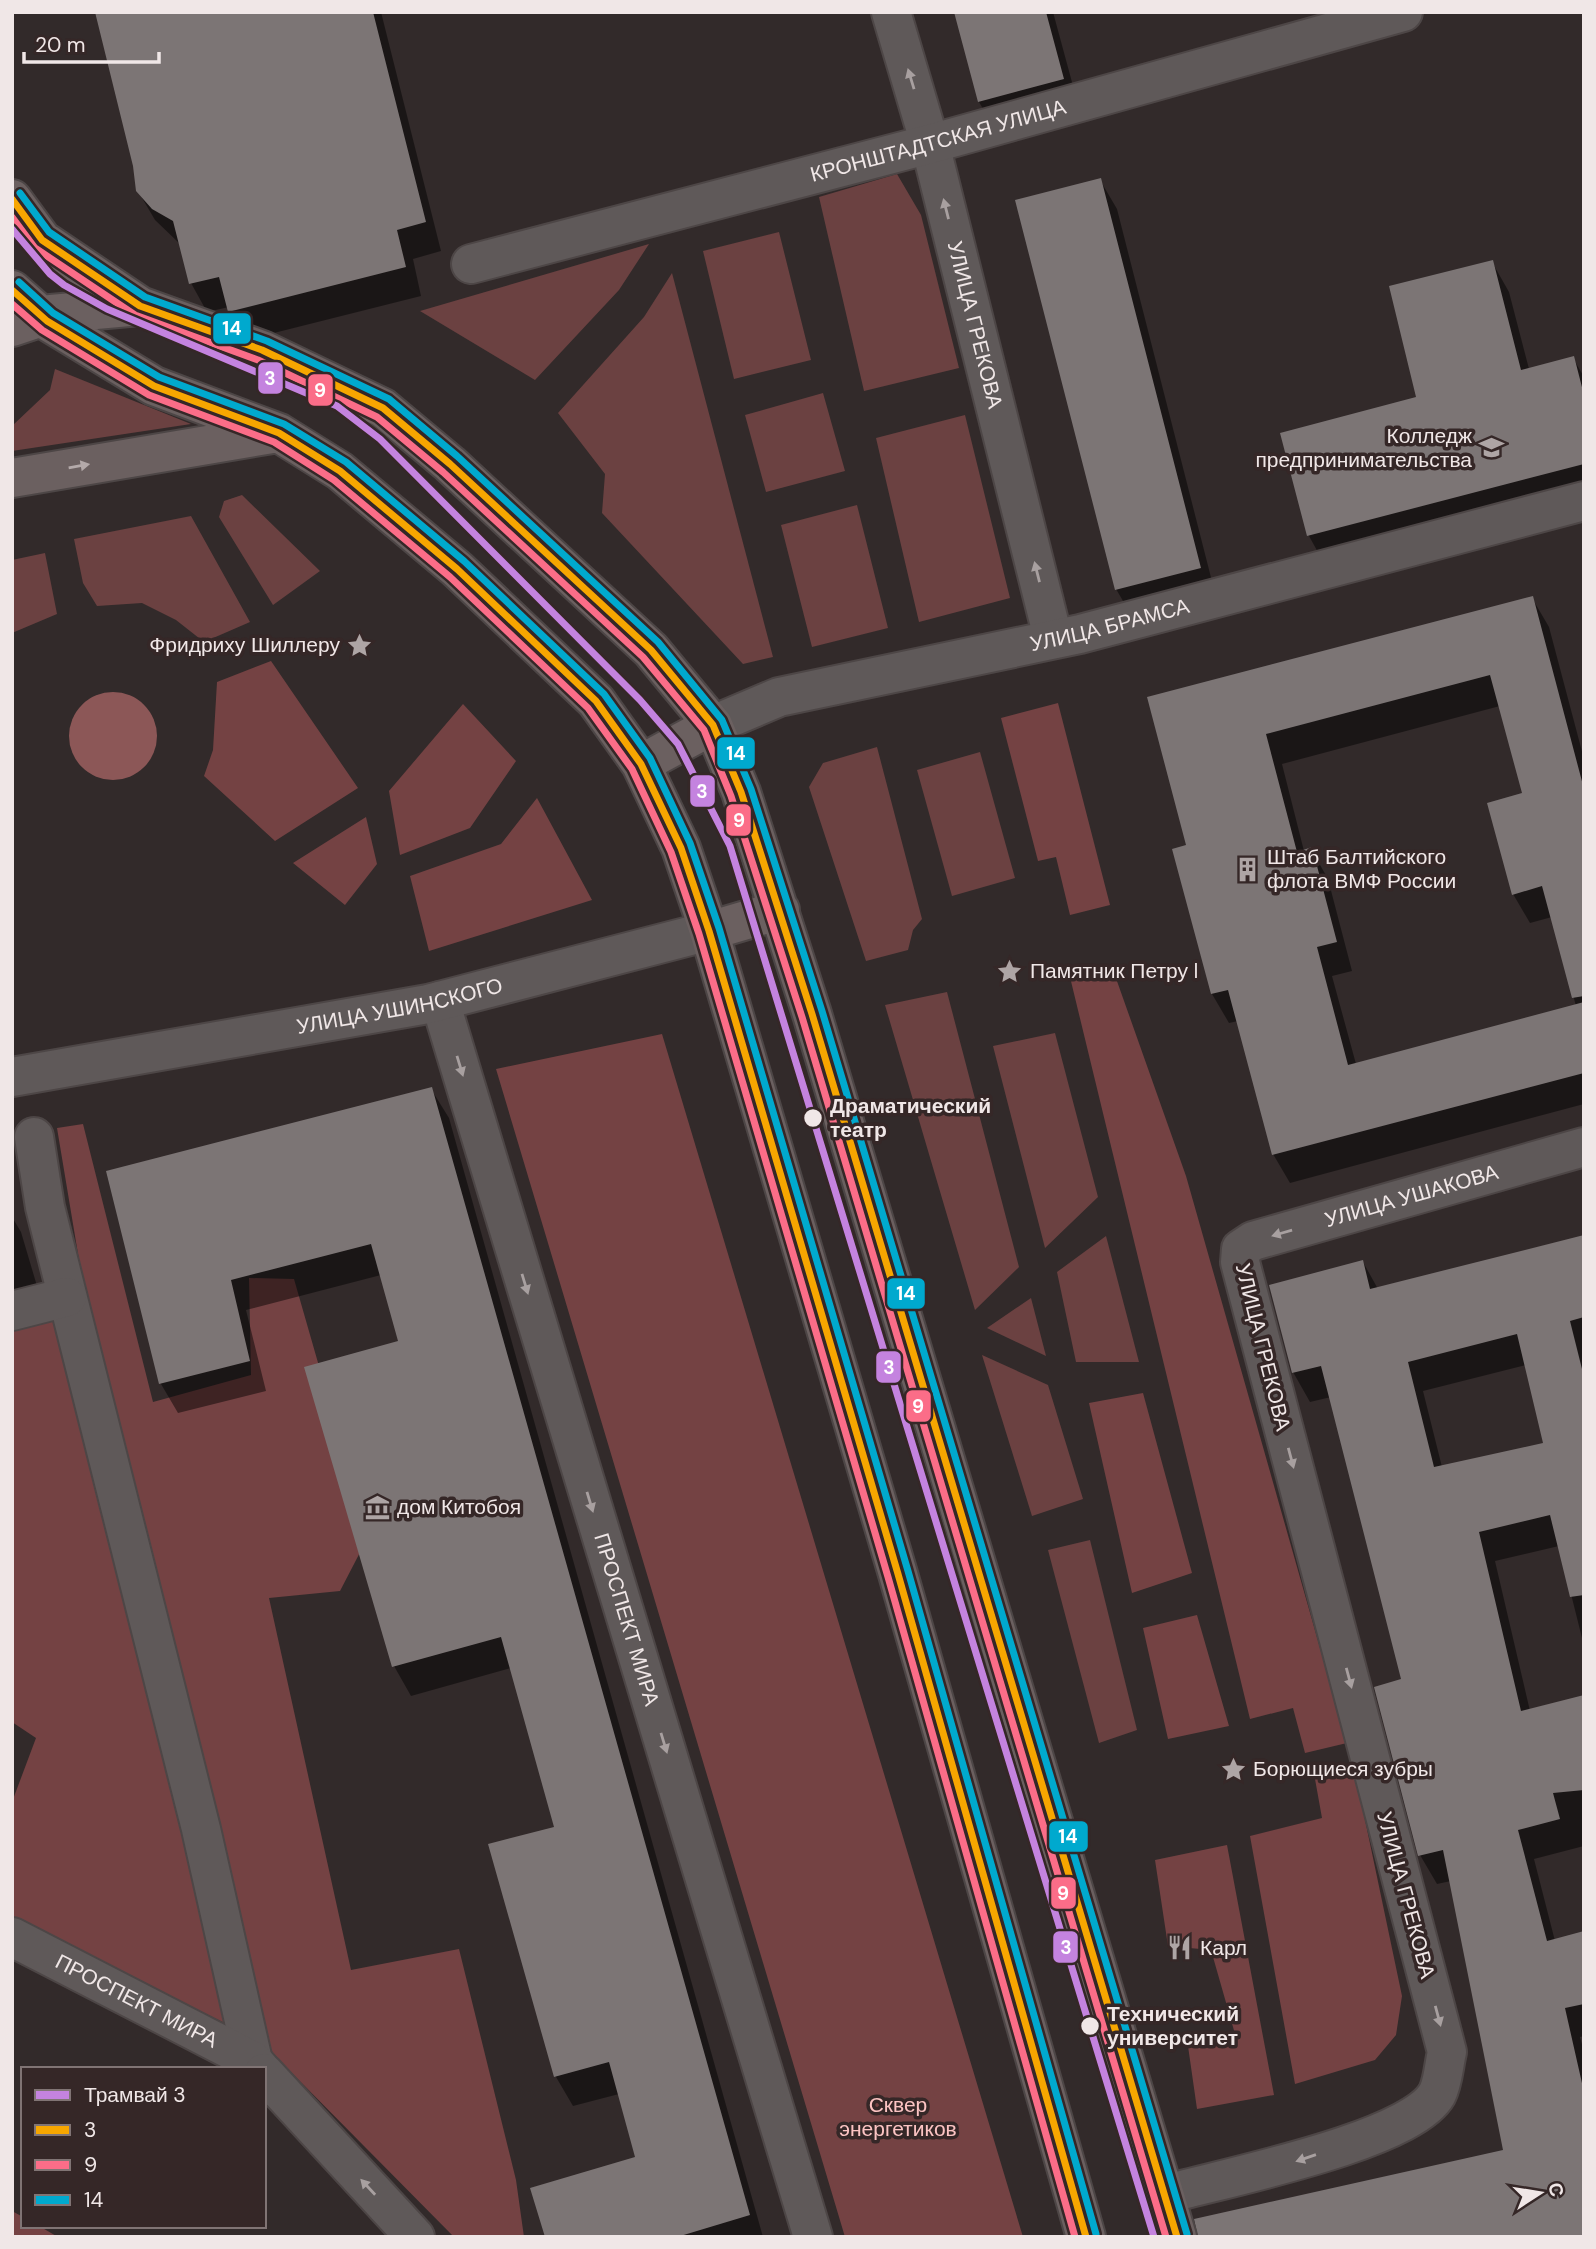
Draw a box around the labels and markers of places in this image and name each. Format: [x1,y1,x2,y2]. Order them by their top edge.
place label: Колледж предпринимательства [1255,422,1472,474]
school or university icon: Колледж предпринимательства [1478,434,1506,462]
place label: Фридриху Шиллеру [149,631,340,659]
place icon: Фридриху Шиллеру [346,631,374,659]
place label: Штаб Балтийского флота ВМФ России [1267,843,1456,895]
building icon: Штаб Балтийского флота ВМФ России [1233,855,1261,883]
place icon: Памятник Петру I [996,957,1024,985]
place label: Памятник Петру I [1030,957,1198,985]
place label: Драматический театр [830,1092,991,1144]
marker: Драматический театр [802,1107,824,1129]
museum icon: дом Китобоя [363,1493,391,1521]
place label: дом Китобоя [397,1493,521,1521]
place icon: Борющиеся зубры [1219,1755,1247,1783]
place label: Борющиеся зубры [1253,1755,1433,1783]
restaurant icon: Карл [1166,1934,1194,1962]
place label: Карл [1200,1934,1247,1962]
place label: Технический университет [1107,2000,1239,2052]
marker: Технический университет [1079,2015,1101,2037]

